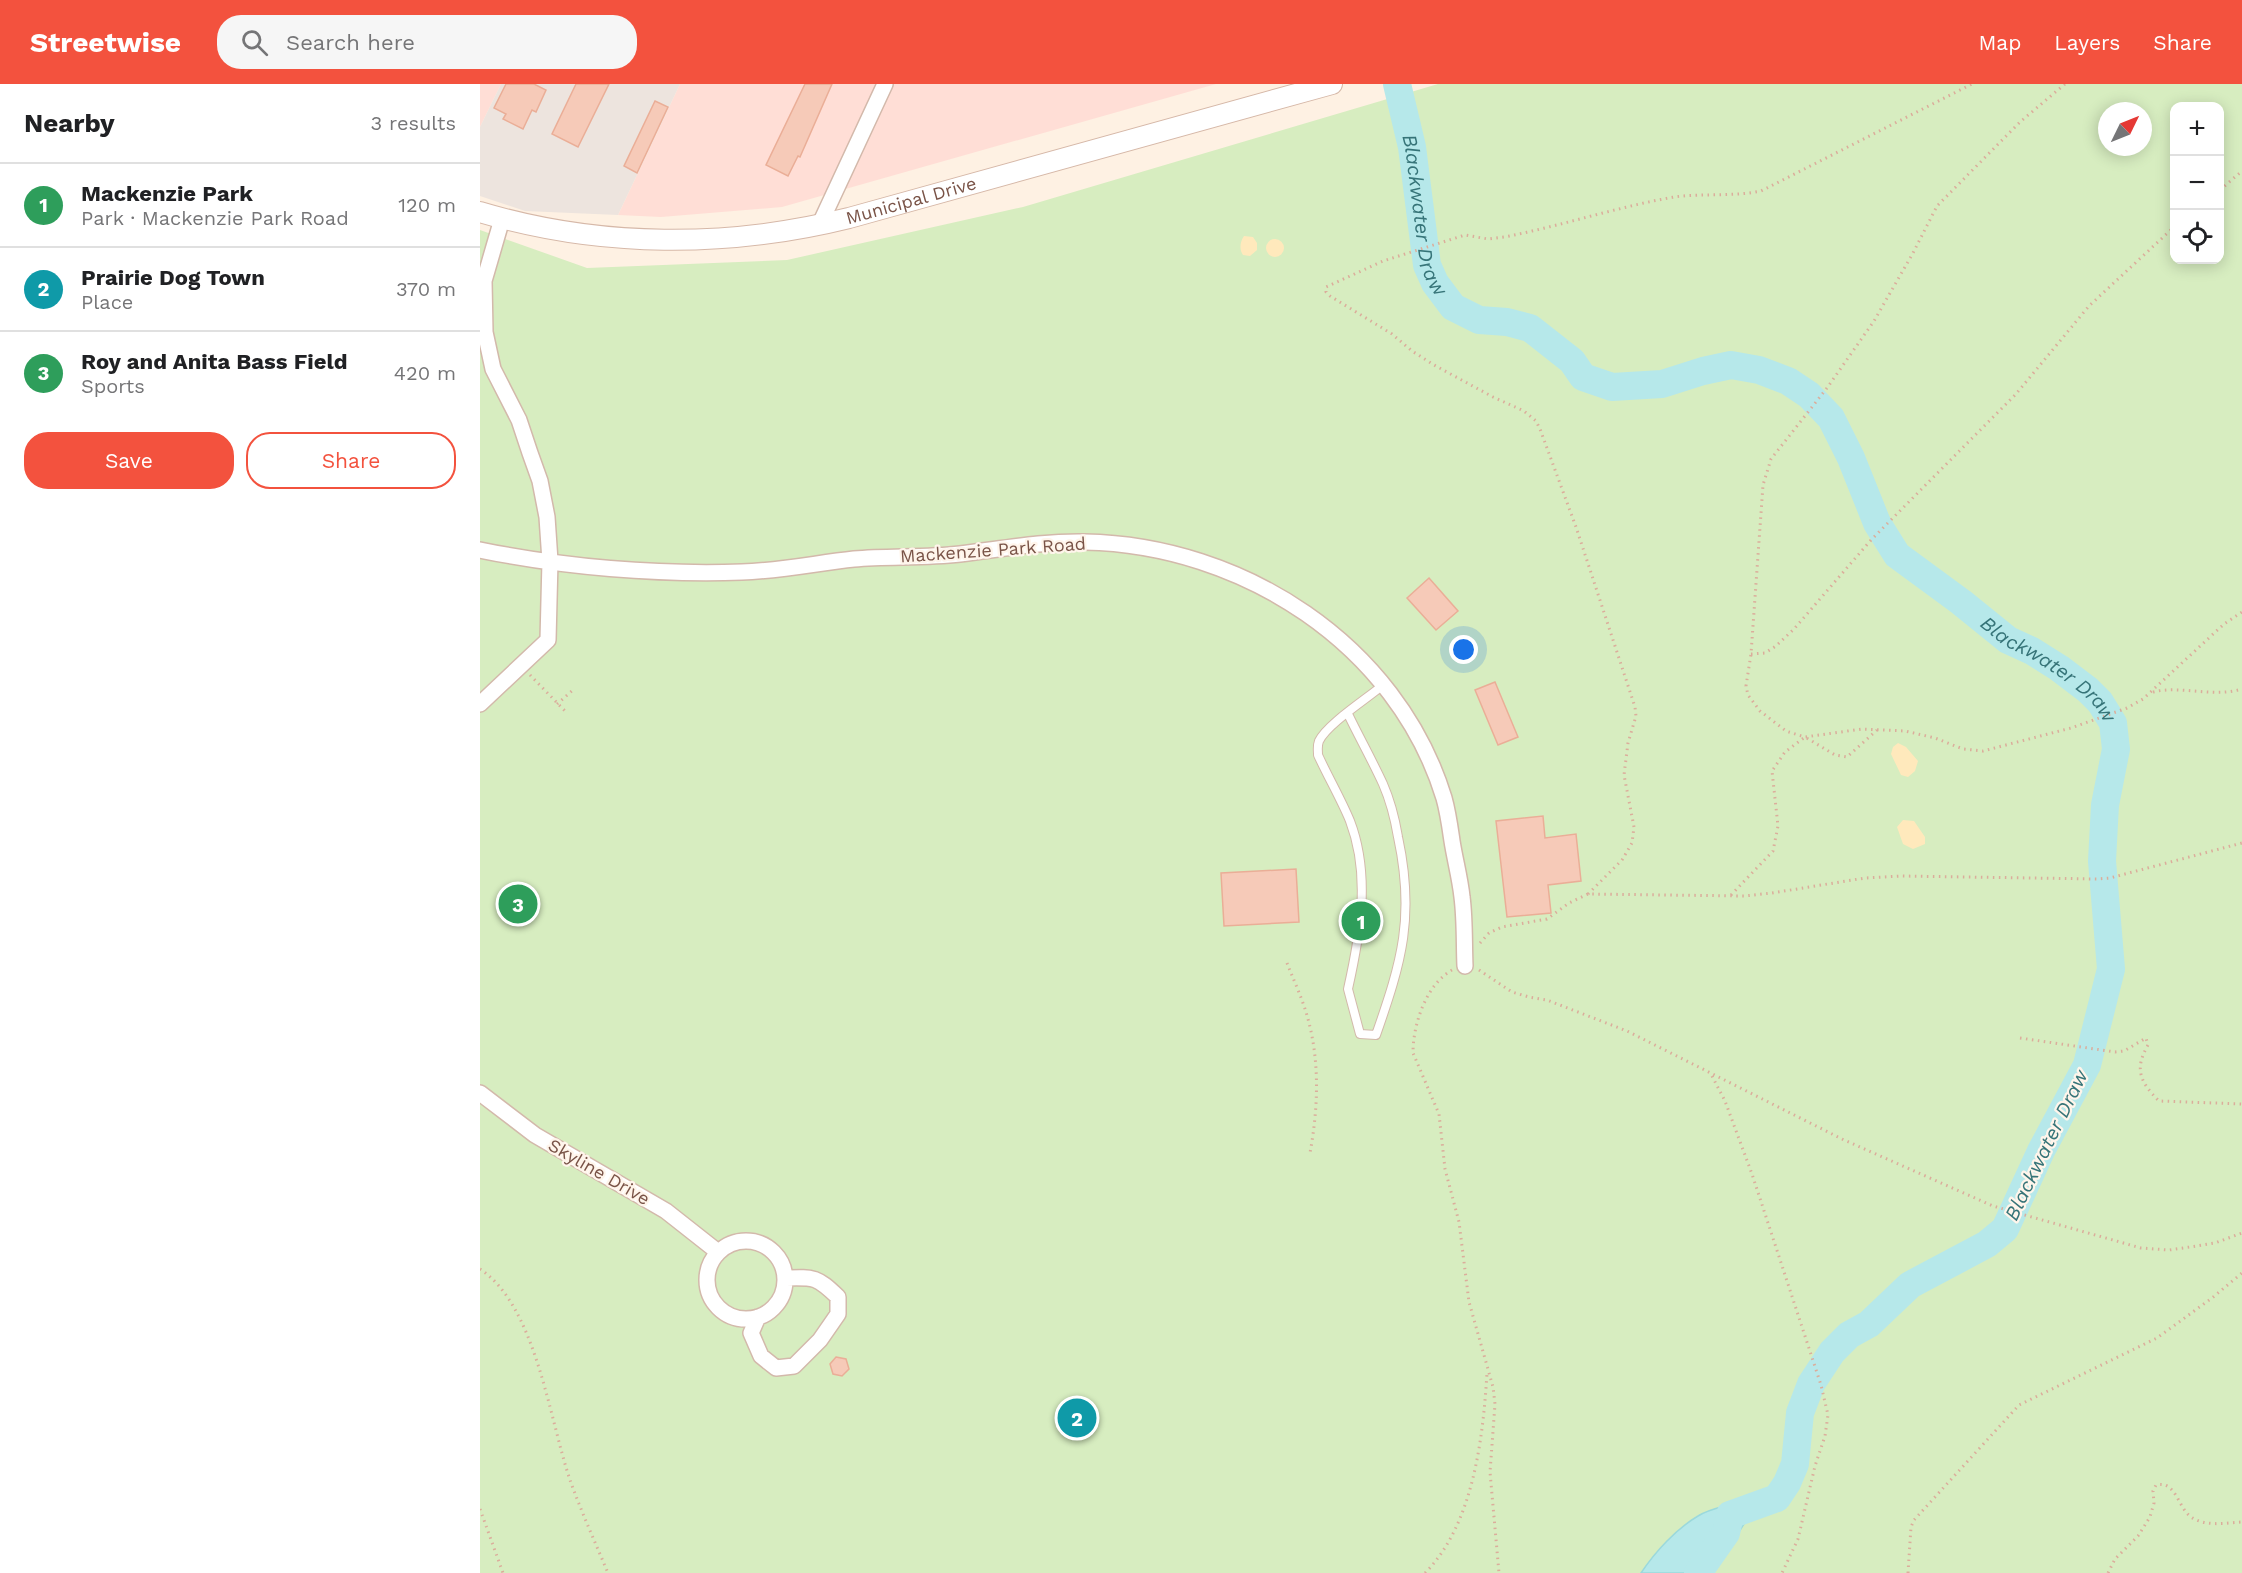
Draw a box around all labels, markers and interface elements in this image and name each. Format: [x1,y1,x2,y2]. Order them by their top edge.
search box [217,15,637,69]
text: Streetwise [30,26,181,59]
icon: search [238,26,271,59]
text: Search here [286,30,415,55]
text: Map [1978,30,2021,55]
text: Layers [2054,30,2120,55]
text: Share [2153,30,2212,55]
north arrow [2098,102,2152,156]
map controls [2170,102,2224,264]
button: + [2170,102,2224,156]
text: Nearby [24,108,115,138]
text: 3 results [371,111,456,135]
water label: Blackwater Draw [1397,132,1453,301]
button: − [2170,156,2224,210]
street label: Municipal Drive [843,172,979,228]
text: Mackenzie Park [81,181,253,206]
text: 1 [39,193,48,217]
text: 120 m [398,193,456,217]
text: Park · Mackenzie Park Road [81,206,349,230]
button: locate [2170,210,2224,264]
text: Prairie Dog Town [81,265,265,290]
text: 2 [38,277,49,301]
text: 370 m [396,277,456,301]
text: Place [81,290,133,314]
text: Roy and Anita Bass Field [81,349,347,374]
text: 3 [38,361,49,385]
text: 420 m [394,361,456,385]
text: Sports [81,374,145,398]
button: Save [24,432,234,489]
button: Share [246,432,456,489]
street label: Mackenzie Park Road [899,533,1087,566]
water label: Blackwater Draw [1976,611,2122,727]
your location [1449,635,1478,664]
pin: 3 [498,882,537,926]
pin: 1 [1342,898,1380,944]
water label: Blackwater Draw [1999,1065,2093,1224]
street label: Skyline Drive [545,1134,654,1209]
pin: 2 [1058,1396,1096,1440]

